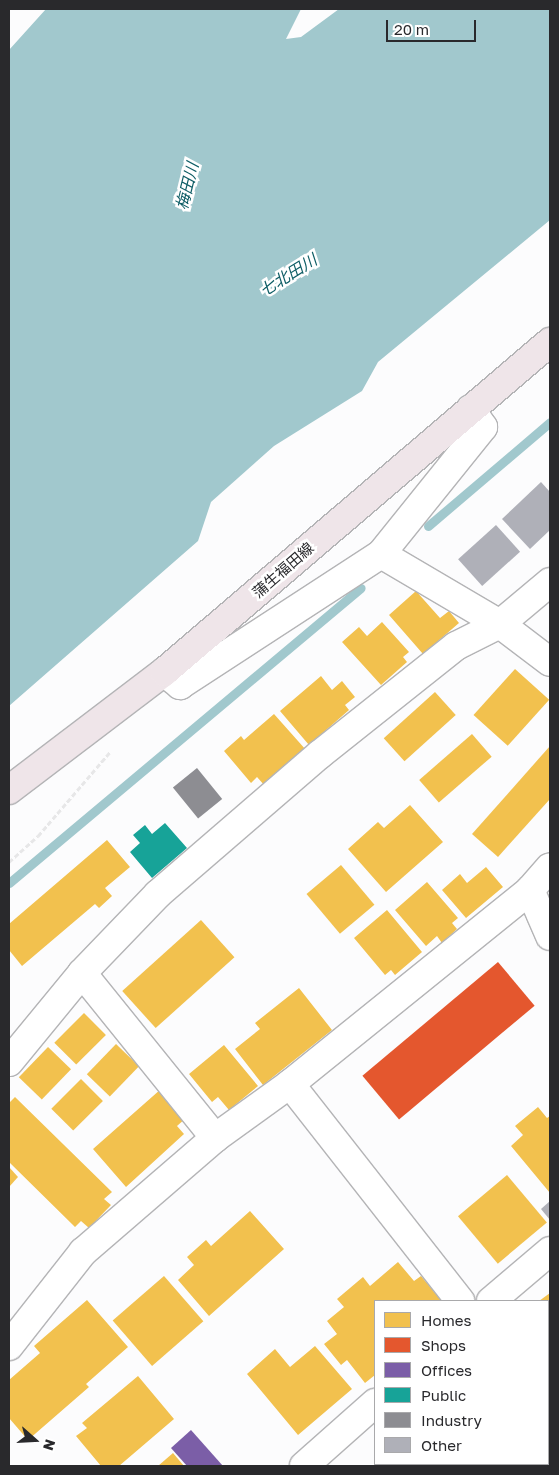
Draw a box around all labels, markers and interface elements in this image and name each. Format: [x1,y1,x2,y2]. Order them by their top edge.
scale bar [389,10,479,42]
text: 20 m [394,20,429,38]
water label: 梅田川 [172,160,202,212]
water label: 七北田川 [256,250,320,300]
street label: 蒲生福田線 [249,539,317,601]
legend [374,1300,549,1465]
text: Homes [421,1311,471,1329]
text: Shops [421,1336,466,1354]
text: Offices [421,1361,472,1379]
text: Public [421,1386,466,1404]
text: Industry [421,1411,482,1429]
north arrow [10,1415,60,1465]
text: Other [421,1436,462,1454]
text: N [40,1437,59,1453]

